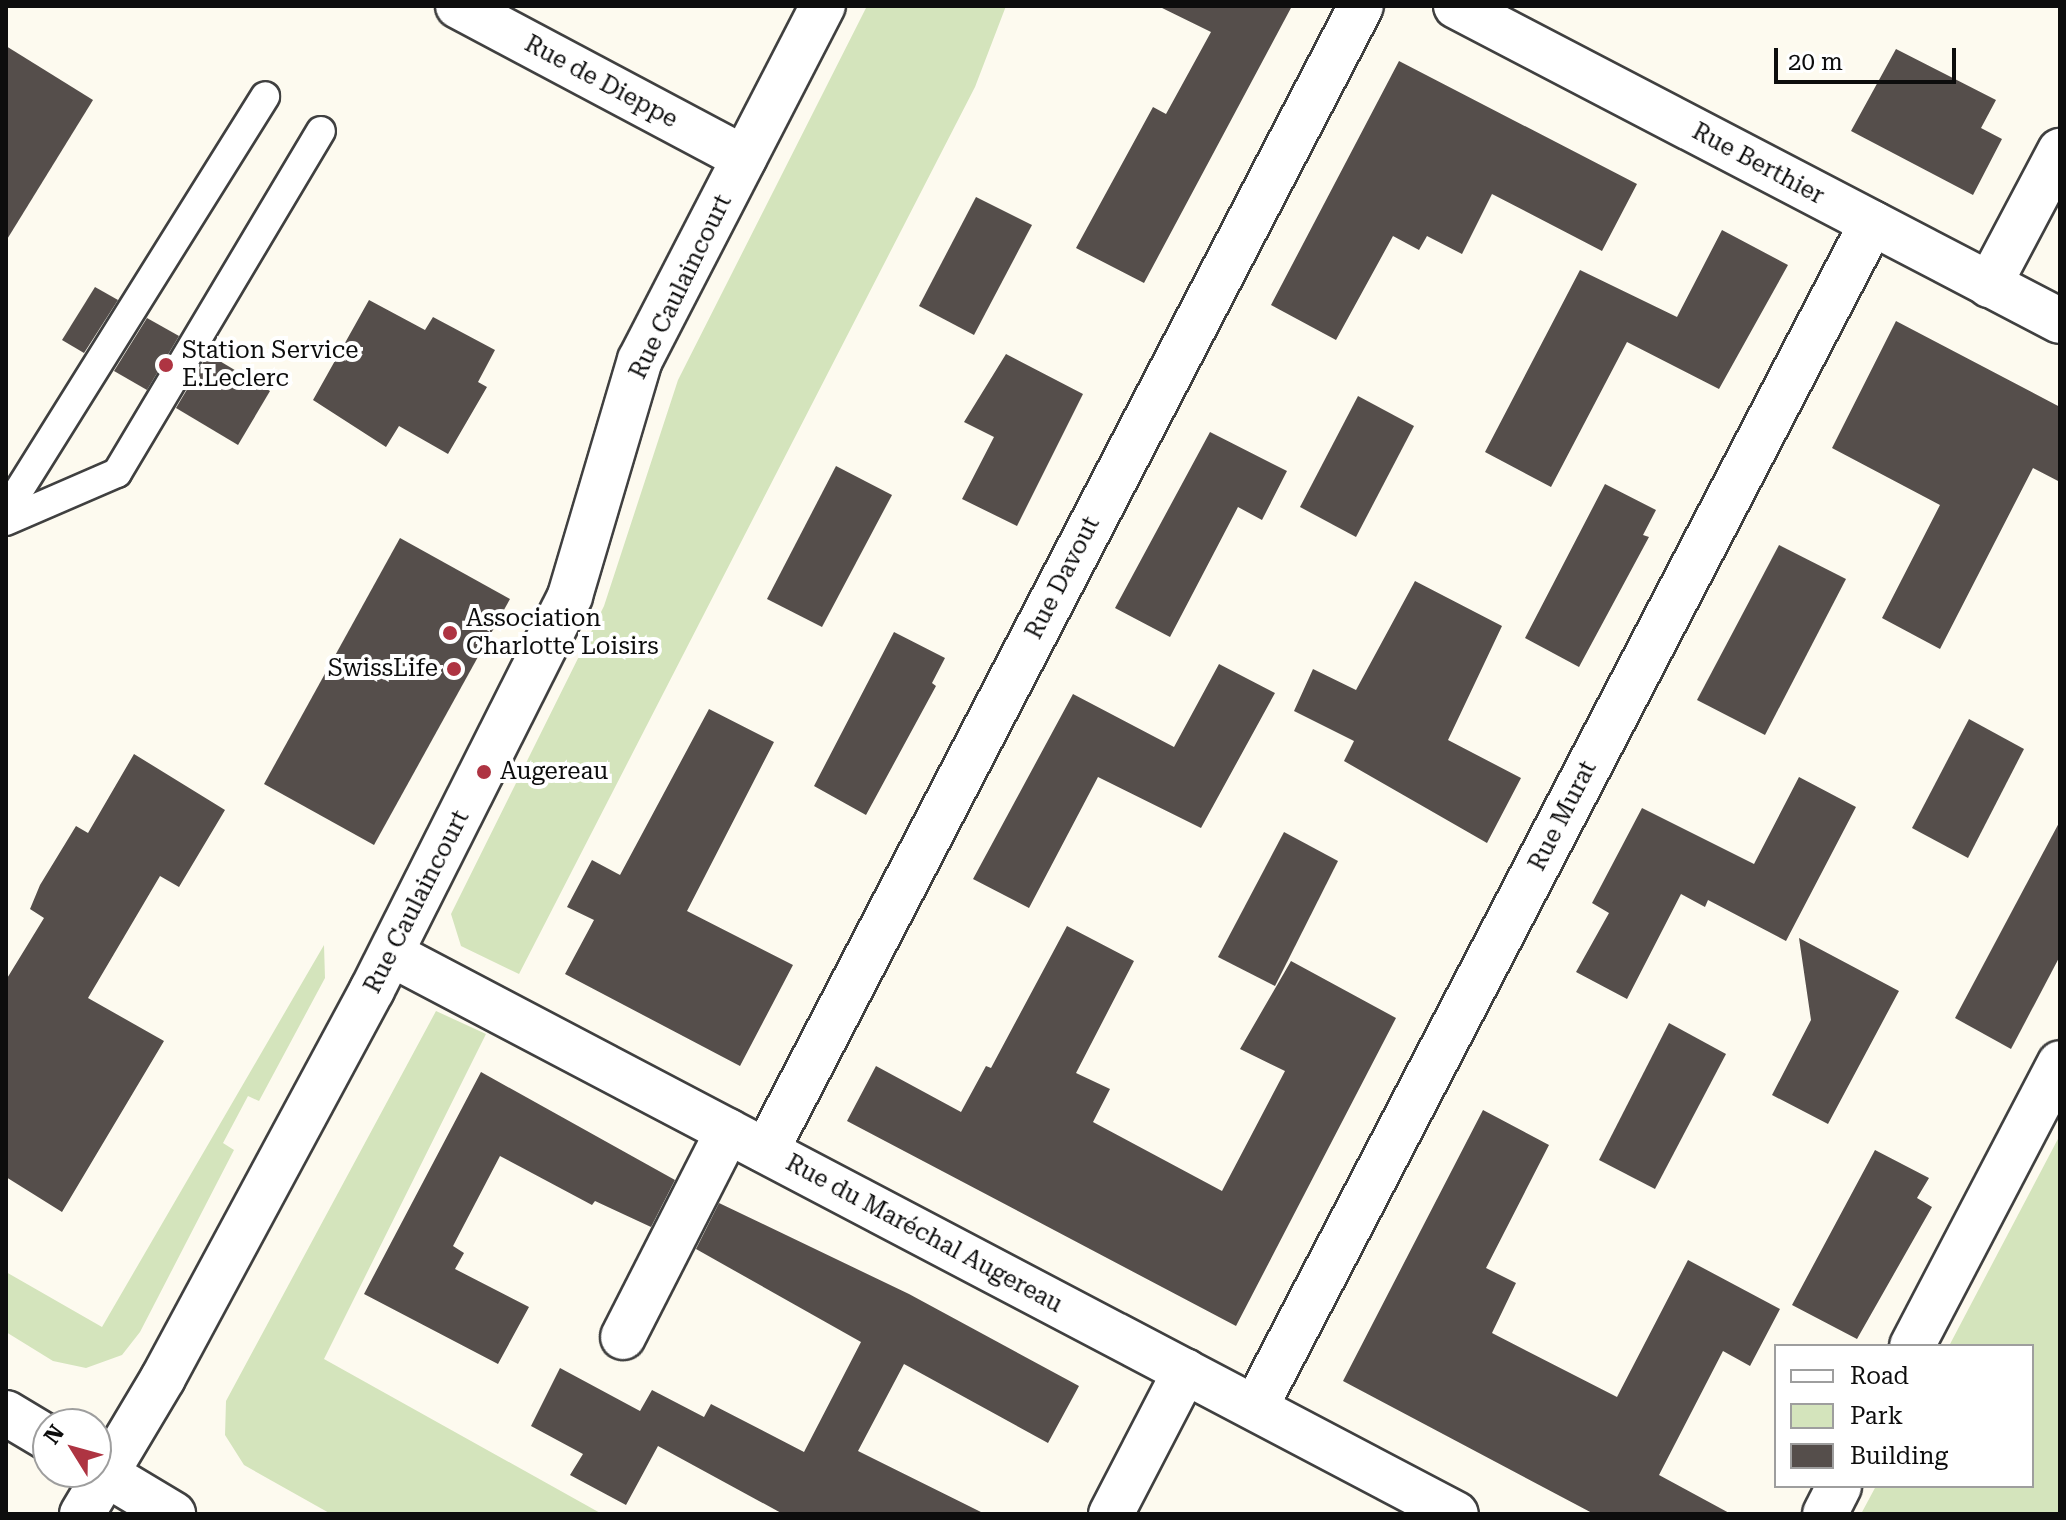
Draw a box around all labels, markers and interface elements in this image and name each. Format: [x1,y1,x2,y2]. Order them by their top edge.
street label: Rue de Dieppe [520,30,682,134]
scale bar [1778,32,1960,82]
text: 20 m [1788,48,1843,76]
street label: Rue Berthier [1687,117,1829,211]
street label: Rue Caulaincourt [624,190,738,384]
place label: Station Service E.Leclerc [182,337,358,393]
marker: Station Service E.Leclerc [157,356,175,374]
street label: Rue Davout [1020,512,1106,644]
place label: Association Charlotte Loisirs [466,605,659,661]
marker: Association Charlotte Loisirs [441,624,459,642]
place label: SwissLife [328,655,438,683]
marker: SwissLife [445,660,463,678]
street label: Rue Murat [1523,756,1603,876]
place label: Augereau [500,758,608,786]
marker: Augereau [475,763,493,781]
street label: Rue Caulaincourt [358,806,476,998]
street label: Rue du Maréchal Augereau [781,1149,1067,1319]
legend [1774,1344,2034,1488]
text: Road [1850,1362,1909,1390]
text: Park [1850,1402,1903,1430]
north arrow [32,1408,112,1488]
text: N [39,1420,69,1449]
text: Building [1850,1442,1948,1470]

